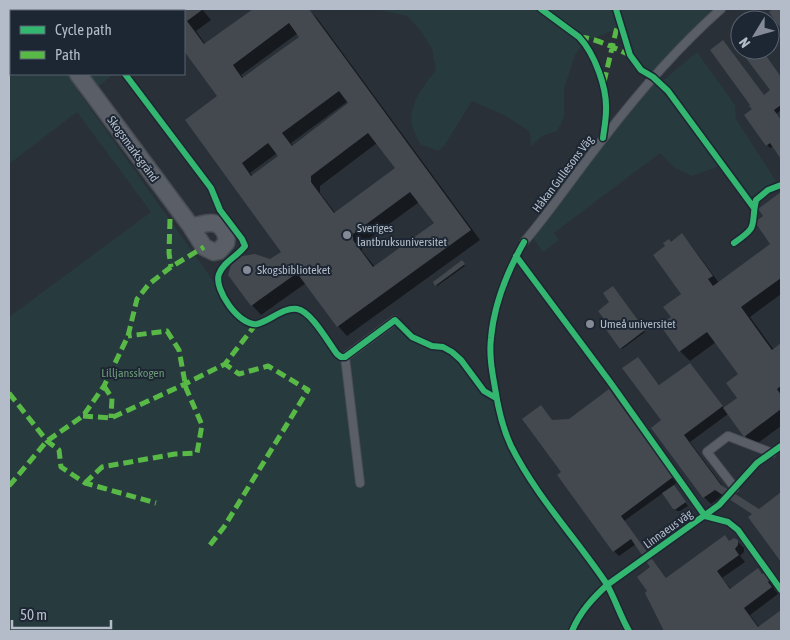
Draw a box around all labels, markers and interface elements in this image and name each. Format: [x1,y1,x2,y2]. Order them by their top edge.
legend [10,10,185,75]
north arrow [730,10,780,60]
text: Cycle path [55,21,112,38]
text: N [736,35,753,51]
text: Path [55,46,81,63]
street label: Skogsmarksgränd [104,113,162,185]
street label: Håkan Gullesons Väg [530,132,597,215]
place label: Sveriges lantbruksuniversitet [357,221,448,249]
marker: Sveriges lantbruksuniversitet [341,229,353,241]
place label: Skogsbiblioteket [257,263,331,277]
marker: Skogsbiblioteket [241,264,253,276]
place label: Umeå universitet [600,317,676,331]
marker: Umeå universitet [584,318,596,330]
park label: Lilljansskogen [101,366,165,380]
street label: Linnaeus väg [641,506,696,552]
scale bar [12,598,111,630]
text: 50 m [20,606,47,623]

